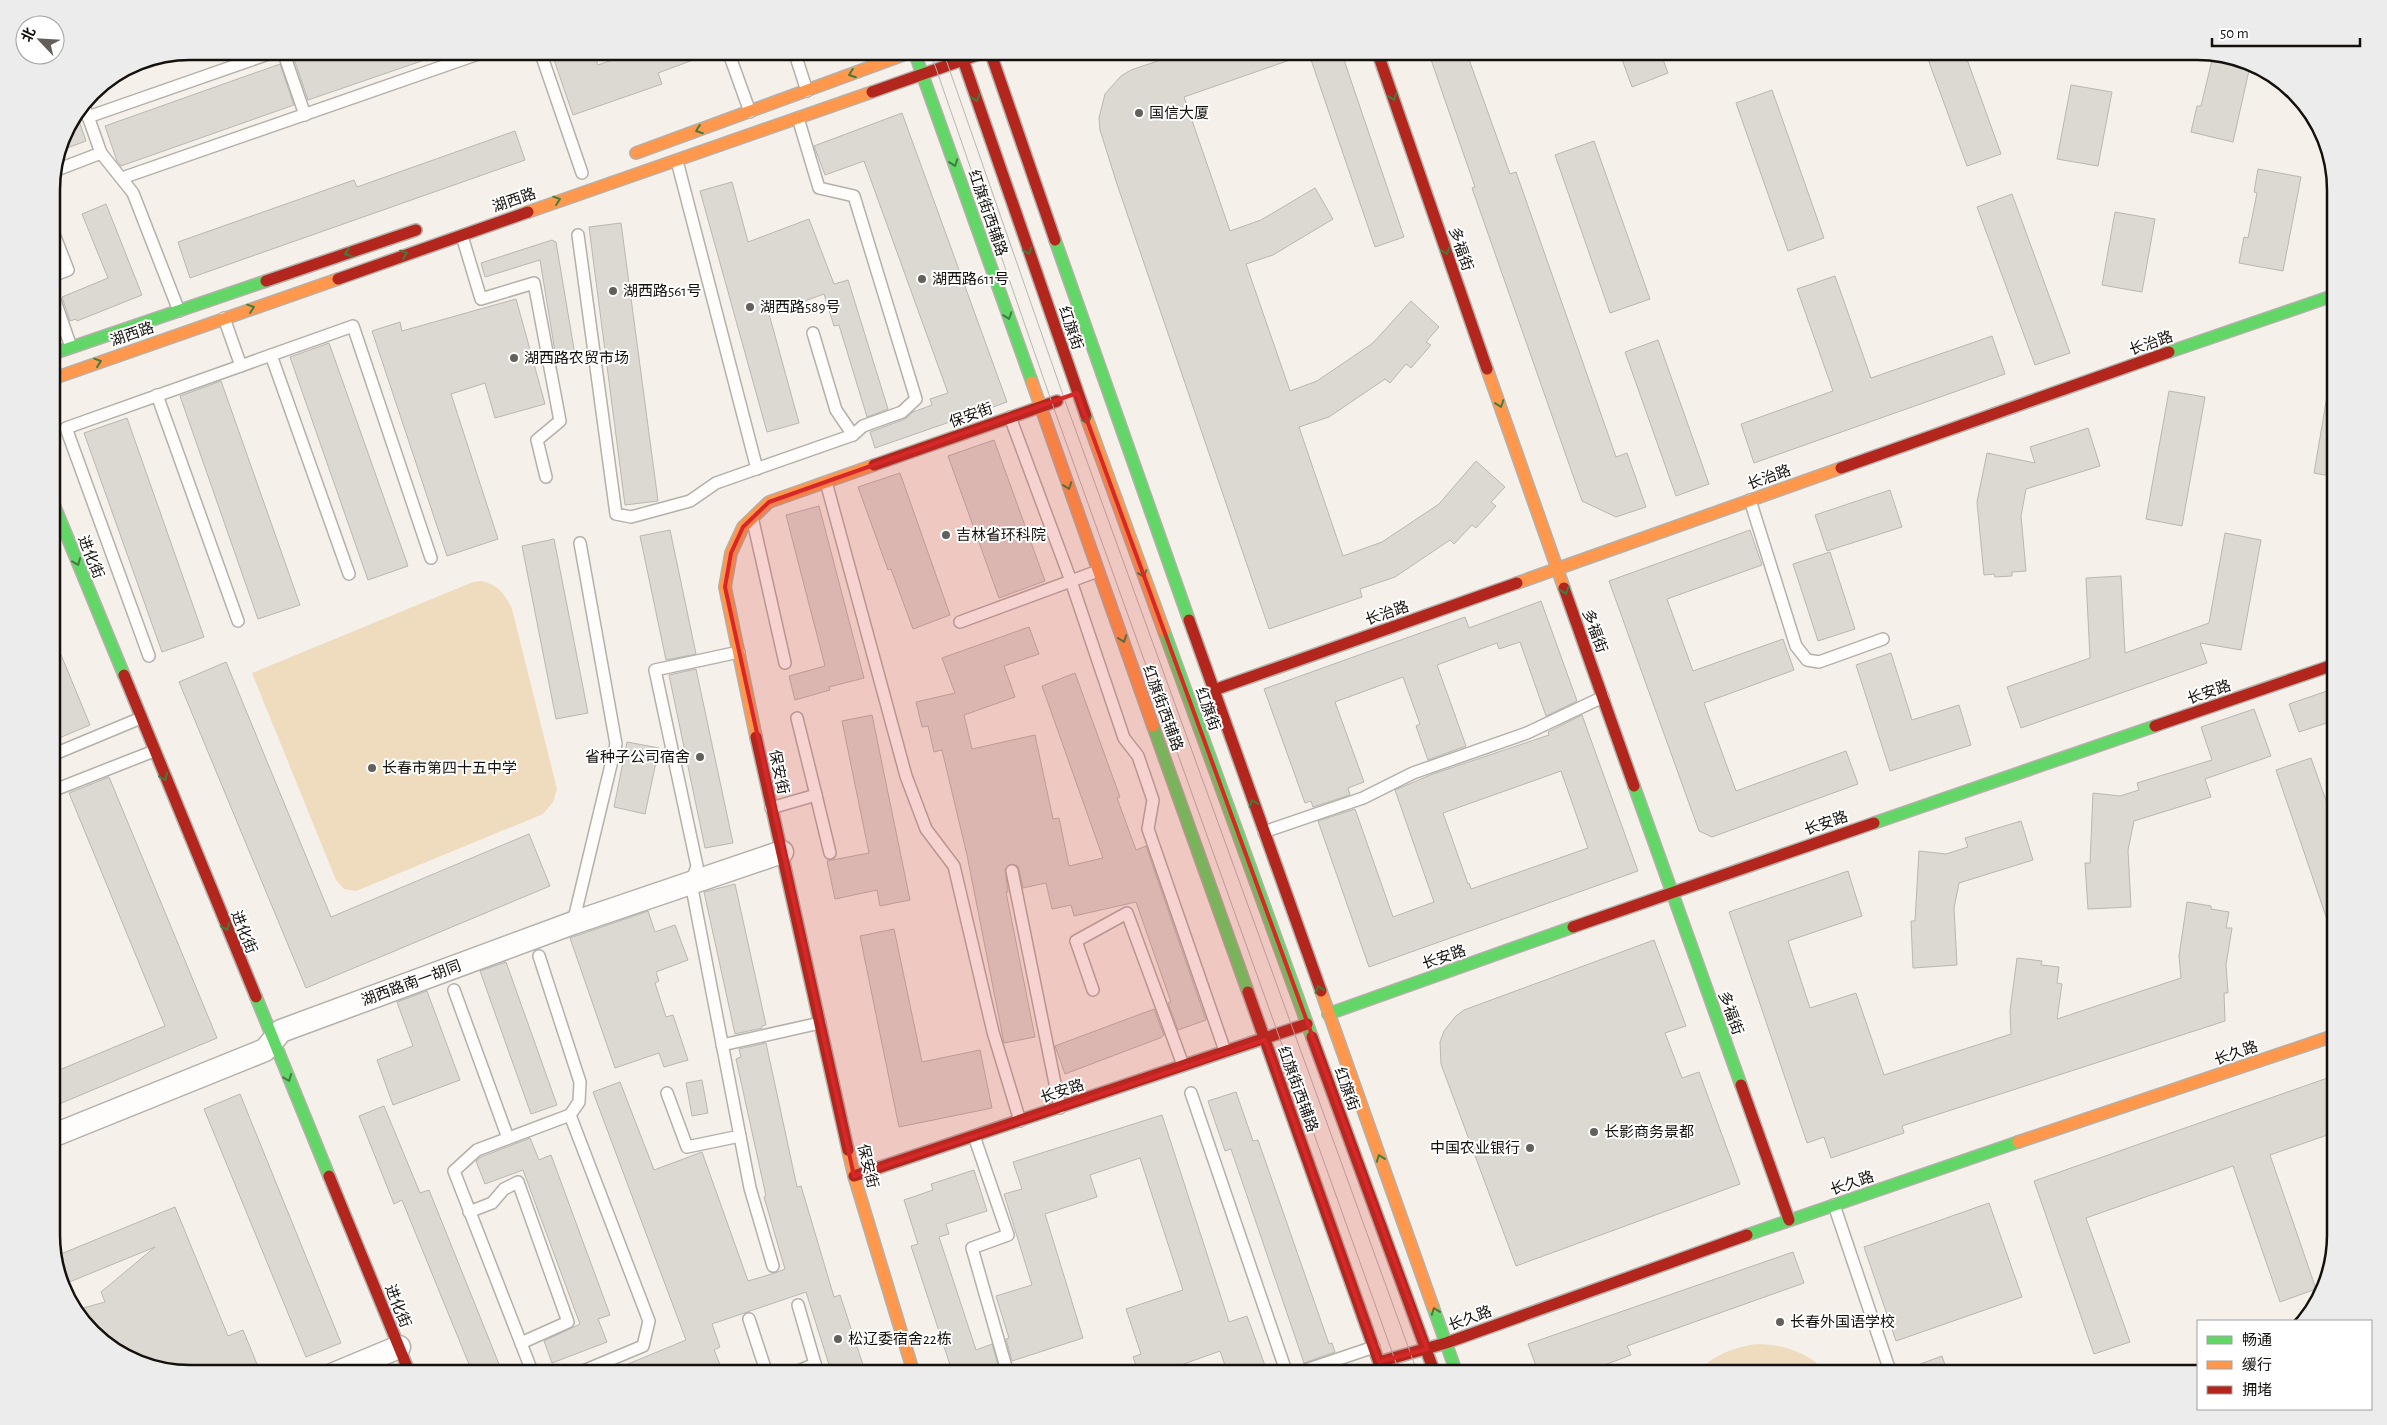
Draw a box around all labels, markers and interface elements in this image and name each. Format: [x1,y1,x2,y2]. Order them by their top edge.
north arrow [15,15,65,65]
scale bar [2212,15,2360,47]
text: 北 [19,25,38,44]
text: 50 m [2220,26,2249,41]
one-way arrow [848,68,857,78]
one-way arrow [970,93,980,101]
one-way arrow [1387,93,1397,101]
place label: 国信大厦 [1149,105,1209,121]
marker: 国信大厦 [1133,107,1145,119]
one-way arrow [696,124,704,134]
one-way arrow [948,158,958,167]
street label: 红旗街西辅路 [966,168,1010,258]
street label: 湖西路 [490,185,538,215]
one-way arrow [552,196,561,206]
street label: 多福街 [1446,225,1476,273]
one-way arrow [1440,246,1450,255]
one-way arrow [344,247,352,257]
one-way arrow [1023,247,1033,255]
one-way arrow [399,250,408,260]
place label: 湖西路611号 [932,271,1009,287]
marker: 湖西路611号 [916,273,928,285]
place label: 湖西路561号 [623,283,701,299]
marker: 湖西路561号 [607,285,619,297]
place label: 湖西路589号 [760,299,840,315]
marker: 湖西路589号 [744,301,756,313]
one-way arrow [246,304,254,314]
street label: 红旗街 [1056,304,1086,352]
one-way arrow [1002,312,1012,320]
street label: 湖西路 [108,319,156,349]
street label: 长治路 [2127,328,2175,358]
place label: 湖西路农贸市场 [524,350,629,366]
marker: 湖西路农贸市场 [508,352,520,364]
one-way arrow [93,358,101,368]
street label: 保安街 [947,400,995,430]
one-way arrow [1494,400,1504,408]
one-way arrow [1081,417,1091,425]
street label: 长治路 [1745,462,1793,492]
one-way arrow [1062,481,1072,490]
place label: 吉林省环科院 [956,527,1046,543]
marker: 吉林省环科院 [940,529,952,541]
street label: 进化街 [75,533,108,581]
one-way arrow [70,557,81,566]
one-way arrow [1137,569,1147,578]
one-way arrow [1559,586,1569,595]
street label: 长治路 [1363,598,1411,628]
street label: 多福街 [1580,607,1610,655]
one-way arrow [1117,635,1127,643]
street label: 红旗街西辅路 [1140,663,1186,753]
street label: 长安路 [2185,677,2233,707]
street label: 红旗街 [1193,685,1223,733]
street label: 保安街 [766,748,792,796]
place label: 省种子公司宿舍 [585,749,690,765]
marker: 省种子公司宿舍 [694,751,706,763]
place label: 长春市第四十五中学 [382,760,517,776]
marker: 长春市第四十五中学 [366,762,378,774]
one-way arrow [158,772,169,781]
one-way arrow [1249,799,1259,808]
street label: 长安路 [1802,808,1850,838]
street label: 进化街 [228,908,261,956]
one-way arrow [220,922,231,931]
street label: 长安路 [1420,942,1468,972]
street label: 湖西路南一胡同 [359,958,463,1008]
one-way arrow [1315,985,1325,994]
street label: 多福街 [1716,989,1746,1037]
street label: 长久路 [2212,1038,2260,1068]
street label: 红旗街西辅路 [1275,1044,1321,1134]
street label: 红旗街 [1332,1065,1362,1113]
one-way arrow [282,1073,292,1082]
street label: 长安路 [1038,1076,1086,1106]
place label: 长影商务景都 [1604,1124,1694,1140]
marker: 长影商务景都 [1588,1126,1600,1138]
place label: 中国农业银行 [1430,1140,1520,1156]
street label: 保安街 [855,1142,881,1190]
marker: 中国农业银行 [1524,1142,1536,1154]
one-way arrow [1376,1155,1386,1163]
street label: 长久路 [1828,1168,1876,1198]
street label: 进化街 [382,1282,415,1330]
street label: 长久路 [1446,1303,1494,1333]
one-way arrow [1431,1308,1441,1316]
place label: 长春外国语学校 [1790,1313,1895,1330]
marker: 长春外国语学校 [1774,1316,1786,1328]
legend [2197,1320,2372,1410]
place label: 松辽委宿舍22栋 [848,1330,952,1347]
text: 畅通 [2242,1332,2272,1348]
marker: 松辽委宿舍22栋 [832,1333,844,1345]
text: 缓行 [2242,1357,2272,1373]
text: 拥堵 [2242,1382,2272,1398]

